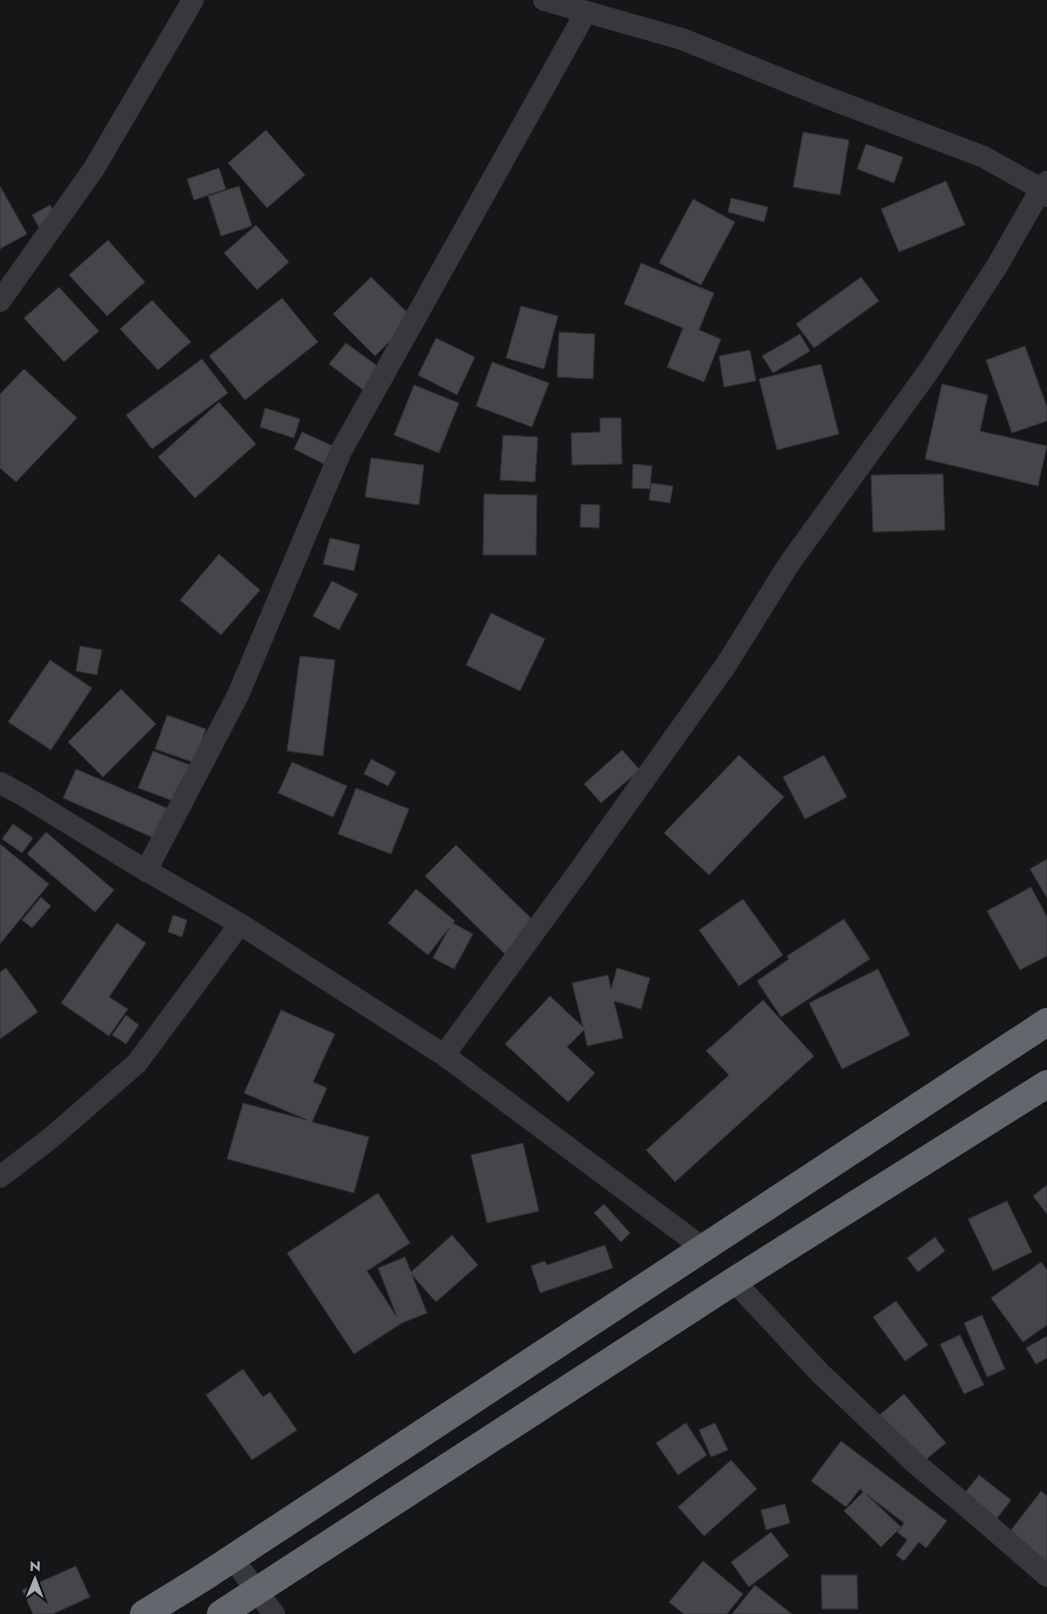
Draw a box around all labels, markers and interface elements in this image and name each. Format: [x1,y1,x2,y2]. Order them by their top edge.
north arrow [10,1554,60,1604]
text: N [29,1556,41,1576]

